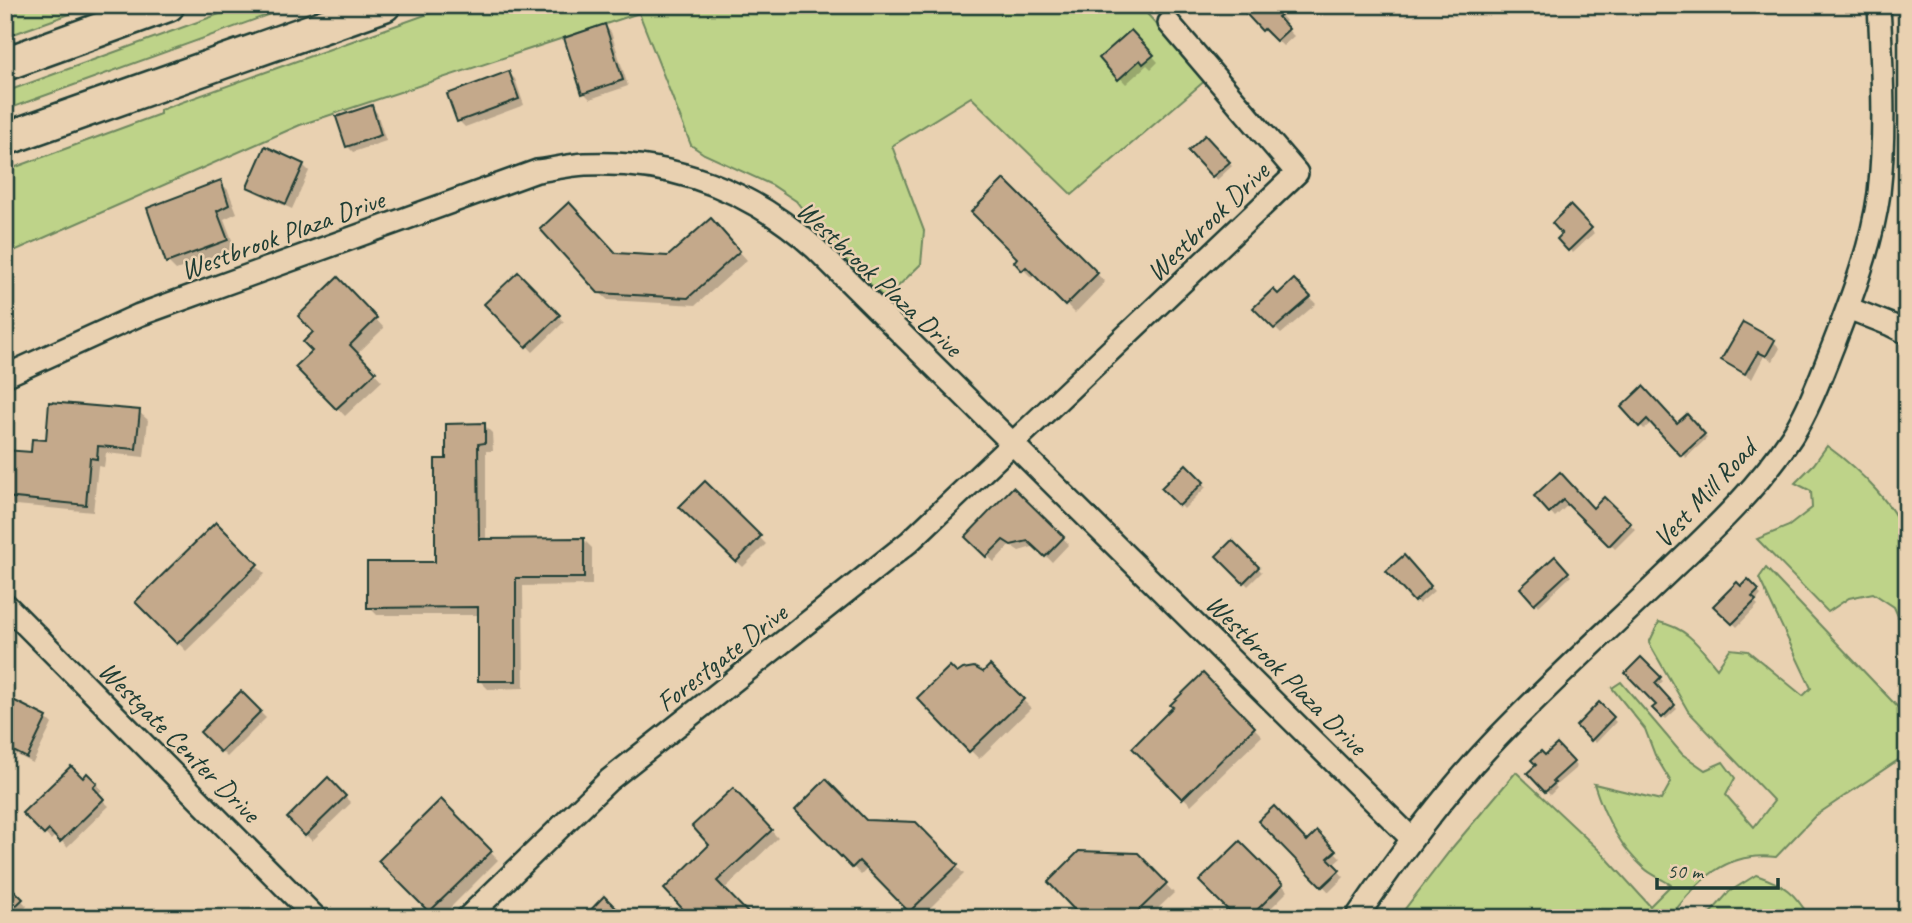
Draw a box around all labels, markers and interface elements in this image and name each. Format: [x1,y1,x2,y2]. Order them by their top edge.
street label: Westbrook Drive [1139,153,1278,289]
street label: Westbrook Plaza Drive [176,181,390,288]
street label: Westbrook Plaza Drive [789,193,971,365]
street label: Vest Mill Road [1645,429,1766,555]
street label: Westbrook Plaza Drive [1199,586,1376,764]
street label: Forestgate Drive [649,594,795,719]
street label: Westgate Center Drive [91,653,269,831]
scale bar [1657,846,1777,890]
text: 50 m [1667,858,1705,884]

